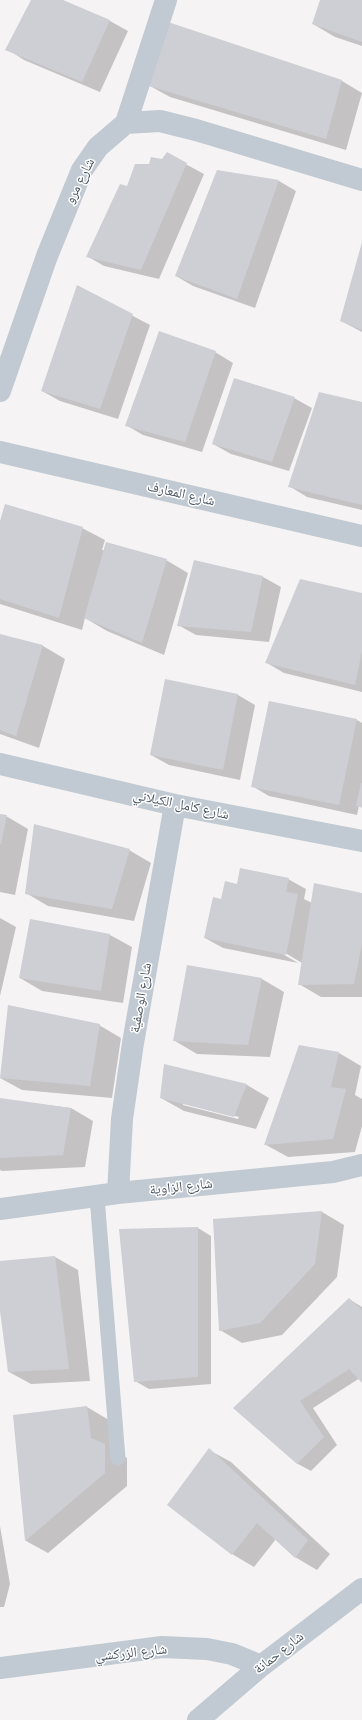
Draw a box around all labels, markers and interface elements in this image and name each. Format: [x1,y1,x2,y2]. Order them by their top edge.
street label: شارع مرو [61,155,99,207]
street label: شارع المعارف [146,478,216,510]
street label: شارع كامل الكيلاني [131,787,231,823]
street label: شارع الوصفية [127,962,155,1034]
street label: شارع الزاوية [149,1175,213,1199]
street label: شارع حمانة [251,1628,307,1678]
street label: شارع الزركشي [94,1641,168,1665]

